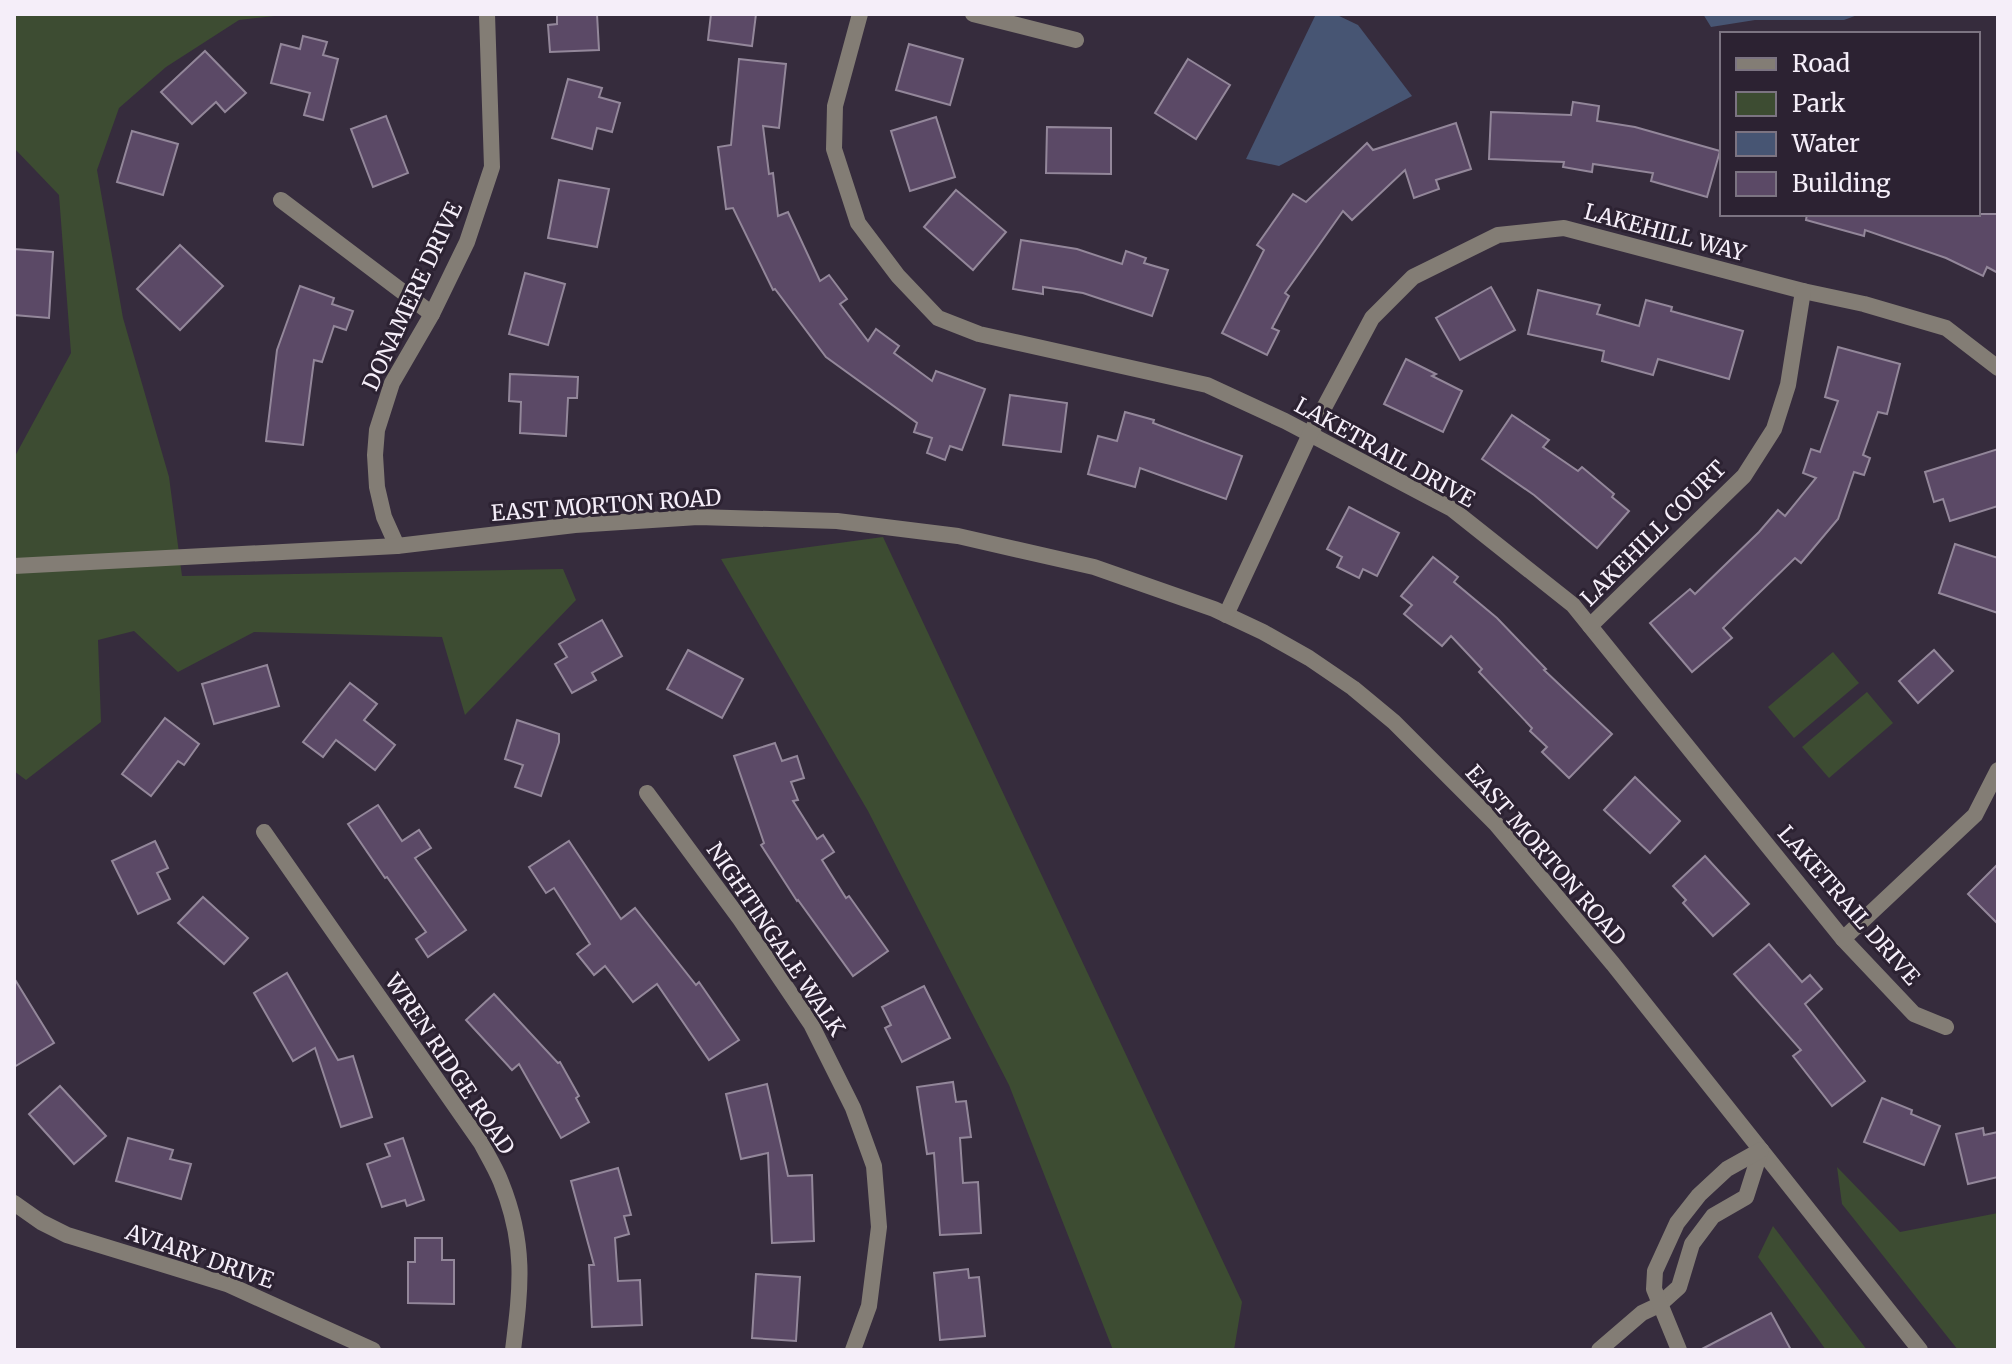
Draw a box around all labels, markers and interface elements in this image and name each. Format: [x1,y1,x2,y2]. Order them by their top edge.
legend [1720,32,1980,216]
text: Road [1792,48,1850,79]
text: Park [1792,88,1846,119]
text: Water [1791,128,1860,159]
text: Building [1792,168,1891,199]
street label: DONAMERE DRIVE [356,197,468,395]
street label: LAKEHILL WAY [1581,197,1750,267]
street label: LAKETRAIL DRIVE [1290,391,1480,513]
street label: LAKEHILL COURT [1574,454,1732,612]
street label: EAST MORTON ROAD [490,483,722,527]
street label: EAST MORTON ROAD [1460,759,1632,951]
street label: LAKETRAIL DRIVE [1772,819,1926,991]
street label: NIGHTINGALE WALK [701,837,851,1041]
street label: WREN RIDGE ROAD [379,967,521,1160]
street label: AVIARY DRIVE [121,1217,278,1294]

